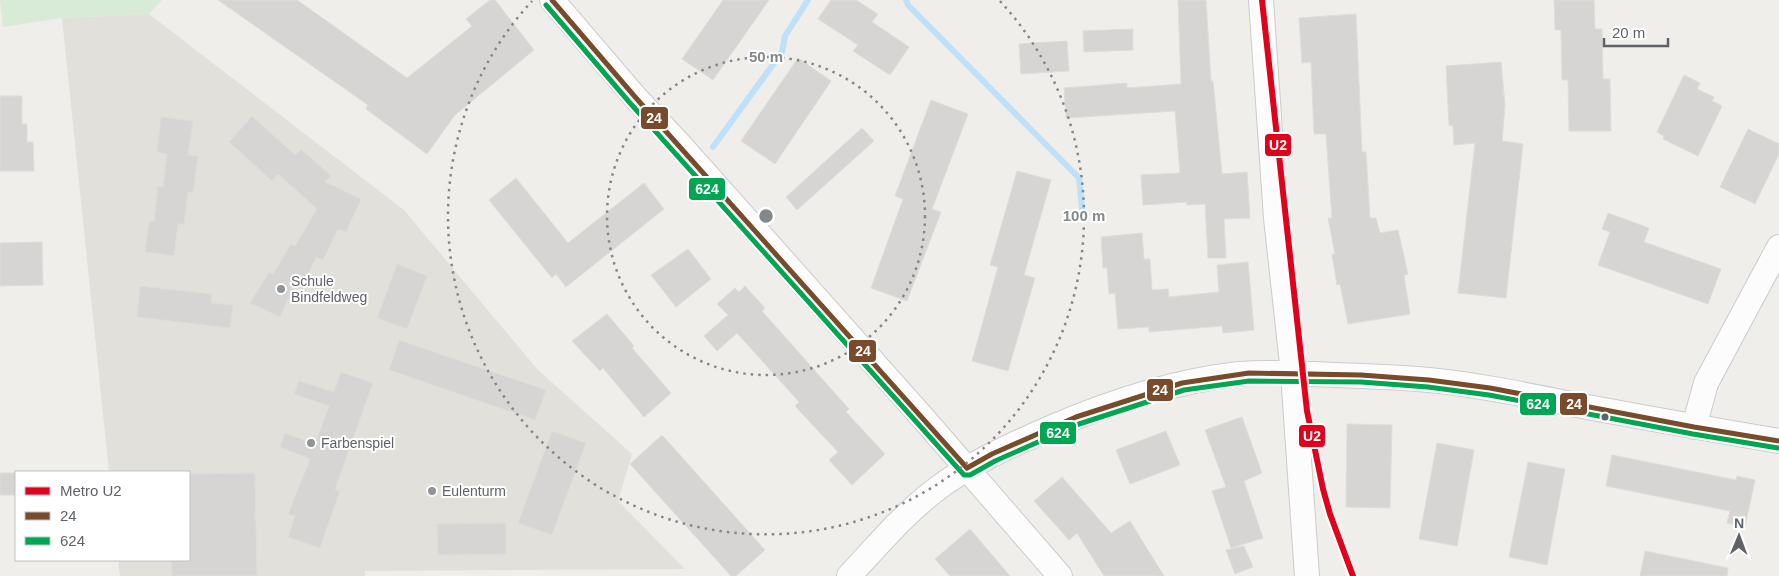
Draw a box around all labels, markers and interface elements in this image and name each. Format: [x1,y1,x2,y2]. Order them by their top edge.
scale bar [1604,15,1668,47]
text: 20 m [1612,24,1645,41]
text: 50 m [749,48,783,65]
line badge: 24 [640,106,669,130]
text: 24 [646,110,662,126]
line badge: U2 [1264,133,1292,157]
text: U2 [1269,137,1287,153]
line badge: 624 [688,177,726,201]
text: 624 [695,181,719,197]
centre of rings [757,207,775,225]
text: 100 m [1063,207,1105,224]
place label: Schule Bindfeldweg [291,273,367,305]
marker: Schule Bindfeldweg [275,283,287,295]
line badge: 24 [848,339,877,363]
text: 24 [855,343,871,359]
line badge: 24 [1146,378,1174,402]
text: 24 [1152,382,1168,398]
line badge: 624 [1519,392,1557,416]
line badge: 24 [1559,392,1588,416]
text: 624 [1526,396,1550,412]
text: 24 [1566,396,1582,412]
unlabelled marker [1600,412,1610,422]
line badge: 624 [1039,421,1077,445]
line badge: U2 [1298,424,1326,448]
text: 624 [1046,425,1070,441]
text: U2 [1303,428,1321,444]
place label: Farbenspiel [321,435,394,451]
marker: Farbenspiel [305,437,317,449]
legend [15,471,190,561]
text: Metro U2 [60,482,122,499]
place label: Eulenturm [442,483,506,499]
marker: Eulenturm [426,485,438,497]
text: 24 [60,507,77,524]
north arrow [1714,511,1764,561]
text: N [1734,515,1744,531]
text: 624 [60,532,85,549]

